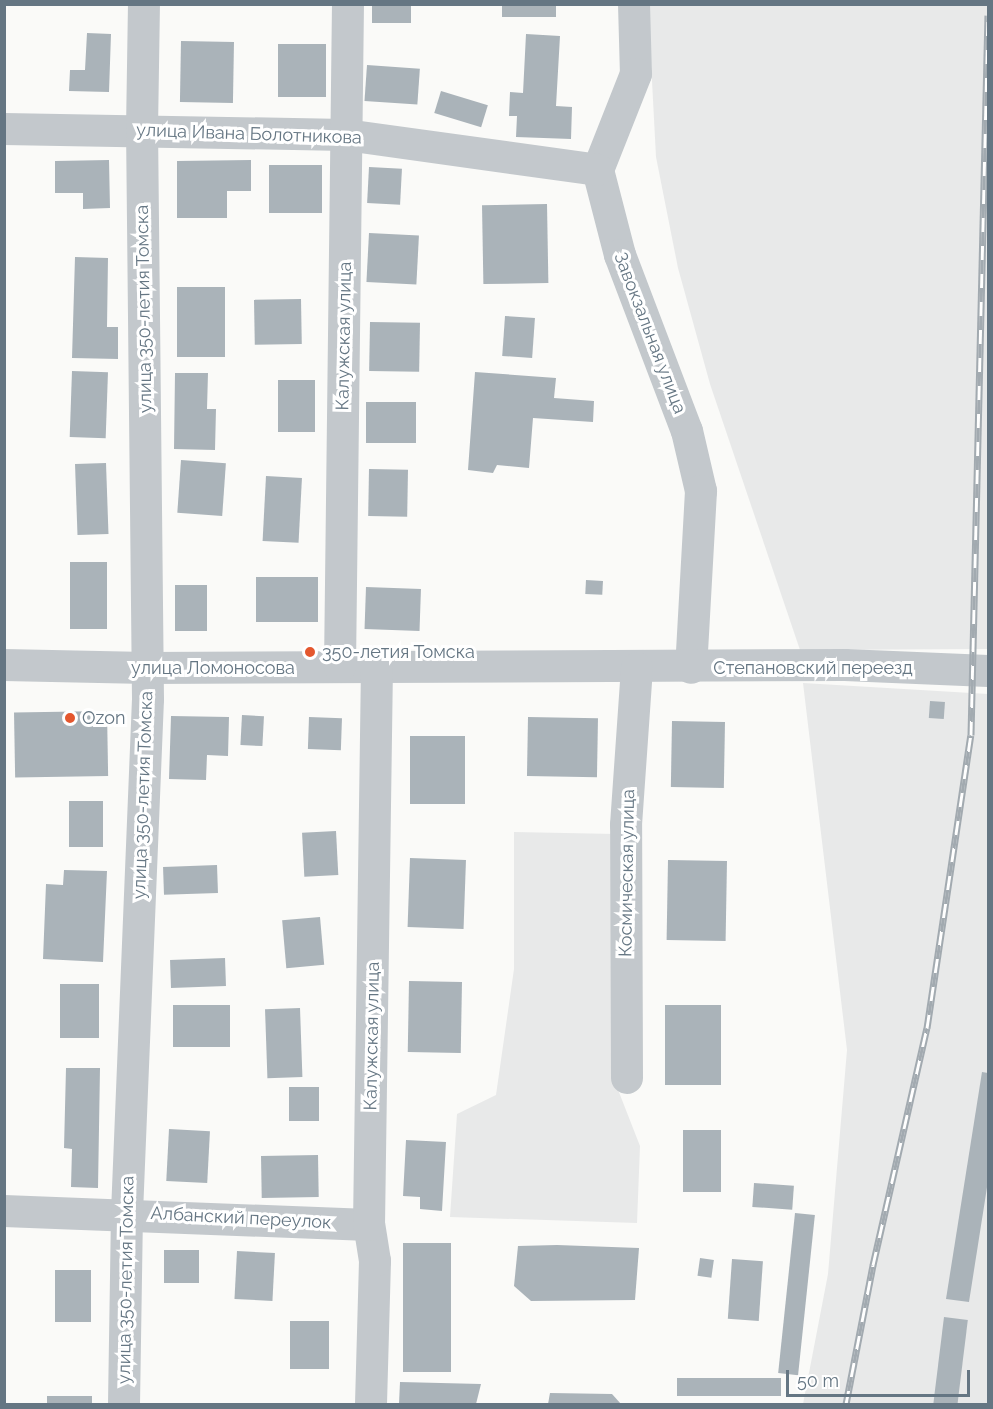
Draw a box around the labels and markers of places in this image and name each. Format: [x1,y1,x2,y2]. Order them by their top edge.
place label: 350-летия Томска [322,641,475,663]
marker: 350-летия Томска [303,645,317,659]
place label: Ozon [82,707,125,729]
marker: Ozon [63,711,77,725]

